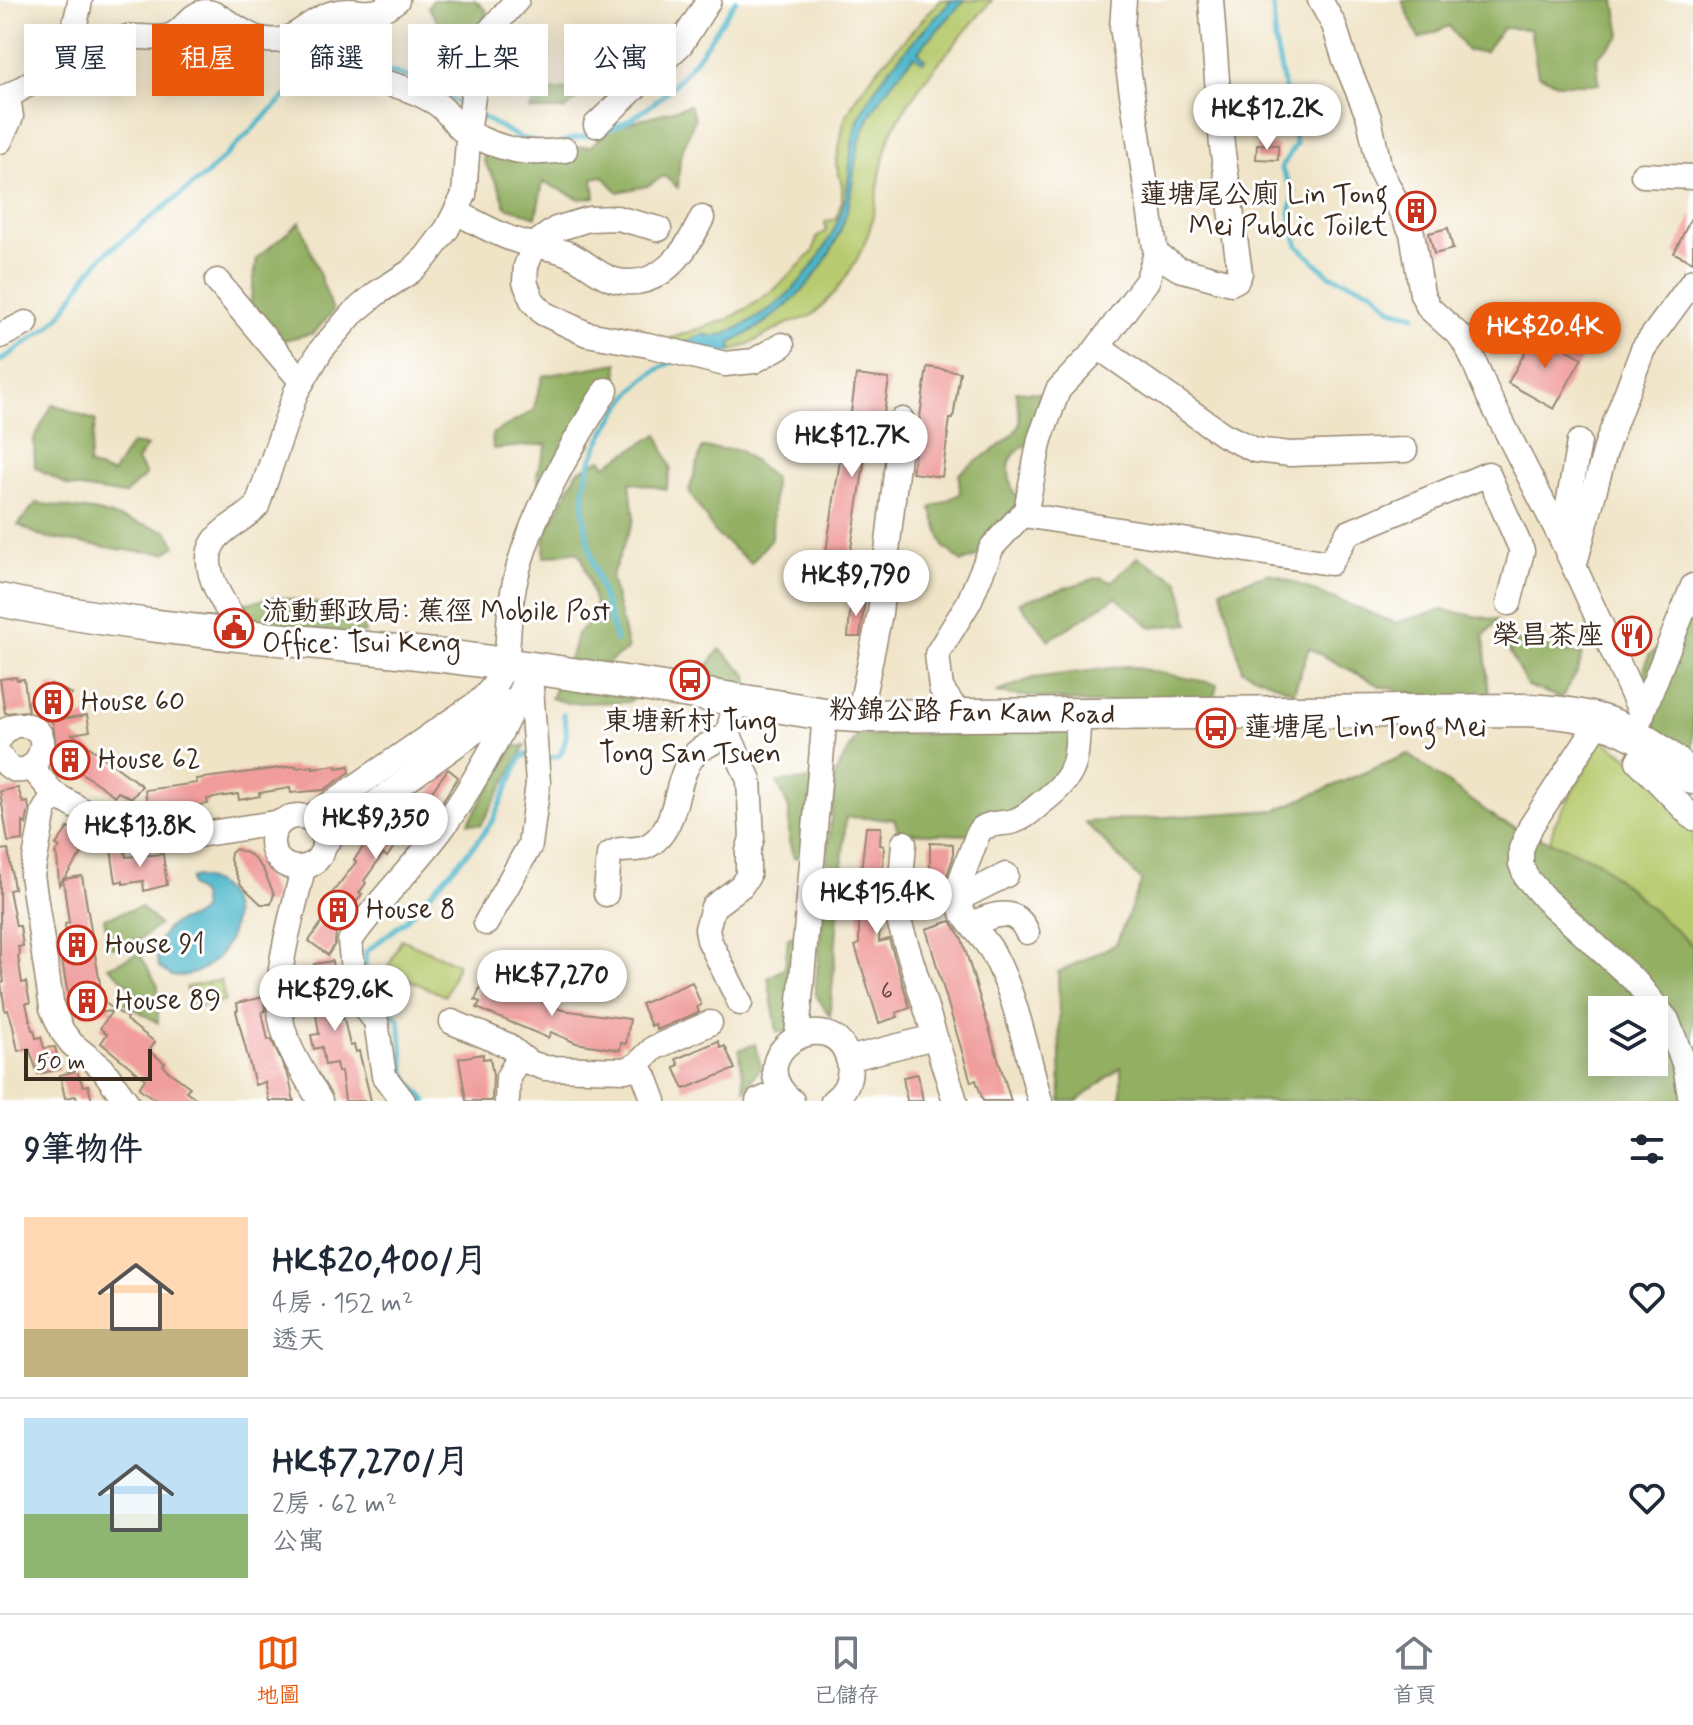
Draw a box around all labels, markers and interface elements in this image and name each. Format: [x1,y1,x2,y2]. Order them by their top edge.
chip: 買屋 [24,24,136,96]
chip: 租屋 [152,24,264,96]
chip: 篩選 [280,24,392,96]
chip: 新上架 [408,24,548,96]
chip: 公寓 [564,24,676,96]
pin: HK$12.2K [1184,84,1350,152]
text: HK$12.2K [1211,93,1323,127]
place label: 蓮塘尾公廁 Lin Tong Mei Public Toilet [1139,177,1389,246]
building icon: 蓮塘尾公廁 Lin Tong Mei Public Toilet [1395,190,1437,232]
pin: HK$20.4K [1462,302,1628,370]
text: HK$20.4K [1487,311,1603,345]
pin: HK$12.7K [769,411,935,479]
text: HK$12.7K [795,420,909,454]
pin: HK$9,790 [773,550,939,618]
text: HK$9,790 [801,559,911,593]
place label: 流動郵政局: 蕉徑 Mobile Post Office: Tsui Keng [262,594,611,665]
public building icon: 流動郵政局: 蕉徑 Mobile Post Office: Tsui Keng [213,607,255,649]
restaurant icon: 榮昌茶座 [1611,615,1653,657]
place label: 榮昌茶座 [1492,618,1604,655]
bus stop icon: 東塘新村 Tung Tong San Tsuen [669,659,711,701]
building icon: House 60 [32,681,74,723]
place label: House 60 [81,684,185,721]
street label: 粉錦公路 Fan Kam Road [829,692,1115,734]
place label: 東塘新村 Tung Tong San Tsuen [599,704,781,775]
bus stop icon: 蓮塘尾 Lin Tong Mei [1195,707,1237,749]
place label: 蓮塘尾 Lin Tong Mei [1244,710,1487,750]
building icon: House 62 [49,739,91,781]
place label: House 62 [98,742,201,779]
pin: HK$9,350 [293,793,459,861]
pin: HK$13.8K [57,801,223,869]
text: HK$9,350 [322,802,430,836]
text: HK$13.8K [85,810,195,844]
pin: HK$15.4K [794,868,960,936]
text: HK$15.4K [820,877,934,911]
building icon: House 8 [317,889,359,931]
place label: House 8 [366,892,456,929]
building icon: House 91 [56,924,98,966]
place label: House 91 [105,927,205,964]
pin: HK$7,270 [469,950,635,1018]
text: HK$7,270 [495,959,609,993]
pin: HK$29.6K [252,965,418,1033]
text: HK$29.6K [277,974,393,1008]
house number: 6 [881,976,893,1007]
building icon: House 89 [66,980,108,1022]
place label: House 89 [115,983,221,1020]
map controls [1588,996,1668,1076]
button: layers [1588,996,1668,1076]
scale bar [24,1045,152,1081]
text: 50 m [36,1049,85,1077]
icon: filters [1625,1127,1669,1171]
text: 9筆物件 [24,1128,143,1173]
text: HK$20,400/月 [272,1239,488,1284]
icon: home [88,1249,184,1345]
icon: heart [1625,1275,1669,1319]
text: 4房 · 152 m² [272,1287,413,1321]
text: 透天 [272,1324,324,1358]
text: HK$7,270/月 [272,1440,470,1485]
icon: home [88,1450,184,1546]
icon: heart [1625,1476,1669,1520]
text: 2房 · 62 m² [272,1488,397,1522]
text: 公寓 [272,1525,324,1559]
tab: 地圖 [256,1631,301,1710]
tab: 已儲存 [813,1631,880,1710]
tab: 首頁 [1392,1631,1437,1710]

